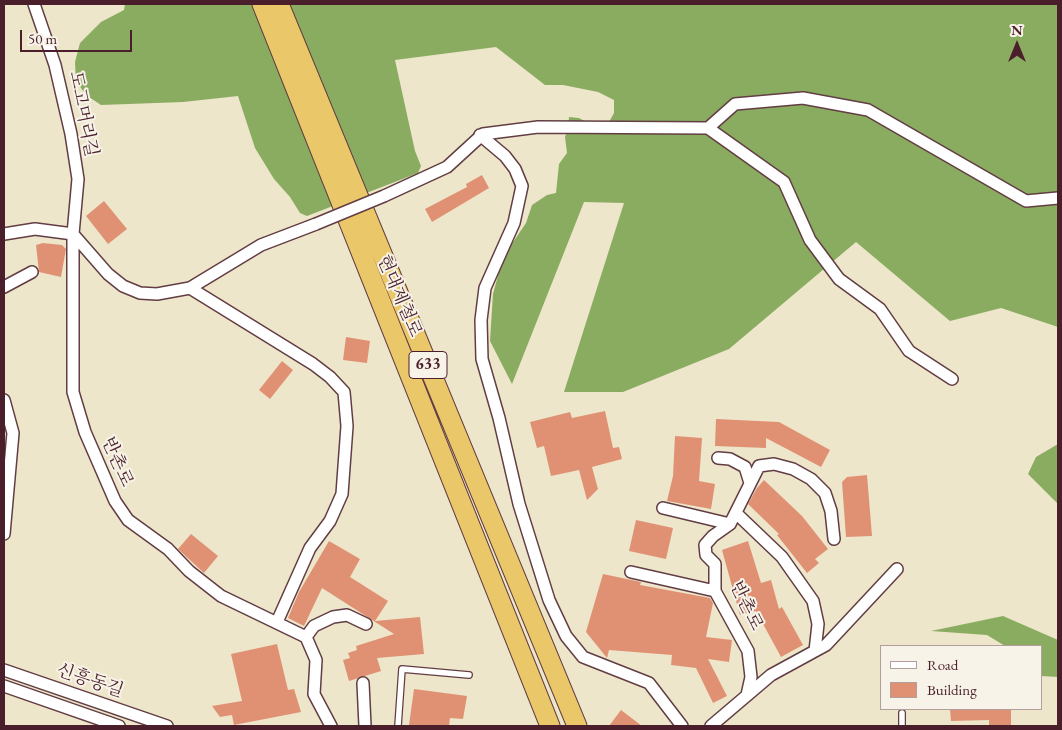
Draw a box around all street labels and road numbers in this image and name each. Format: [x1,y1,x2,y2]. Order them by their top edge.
street label: 도고머리길 [64,69,102,159]
street label: 현대제철로 [372,252,426,340]
road number: 633 [409,352,447,378]
street label: 반촌로 [97,434,137,490]
street label: 반촌로 [725,578,767,634]
street label: 신흥동길 [54,659,126,703]

